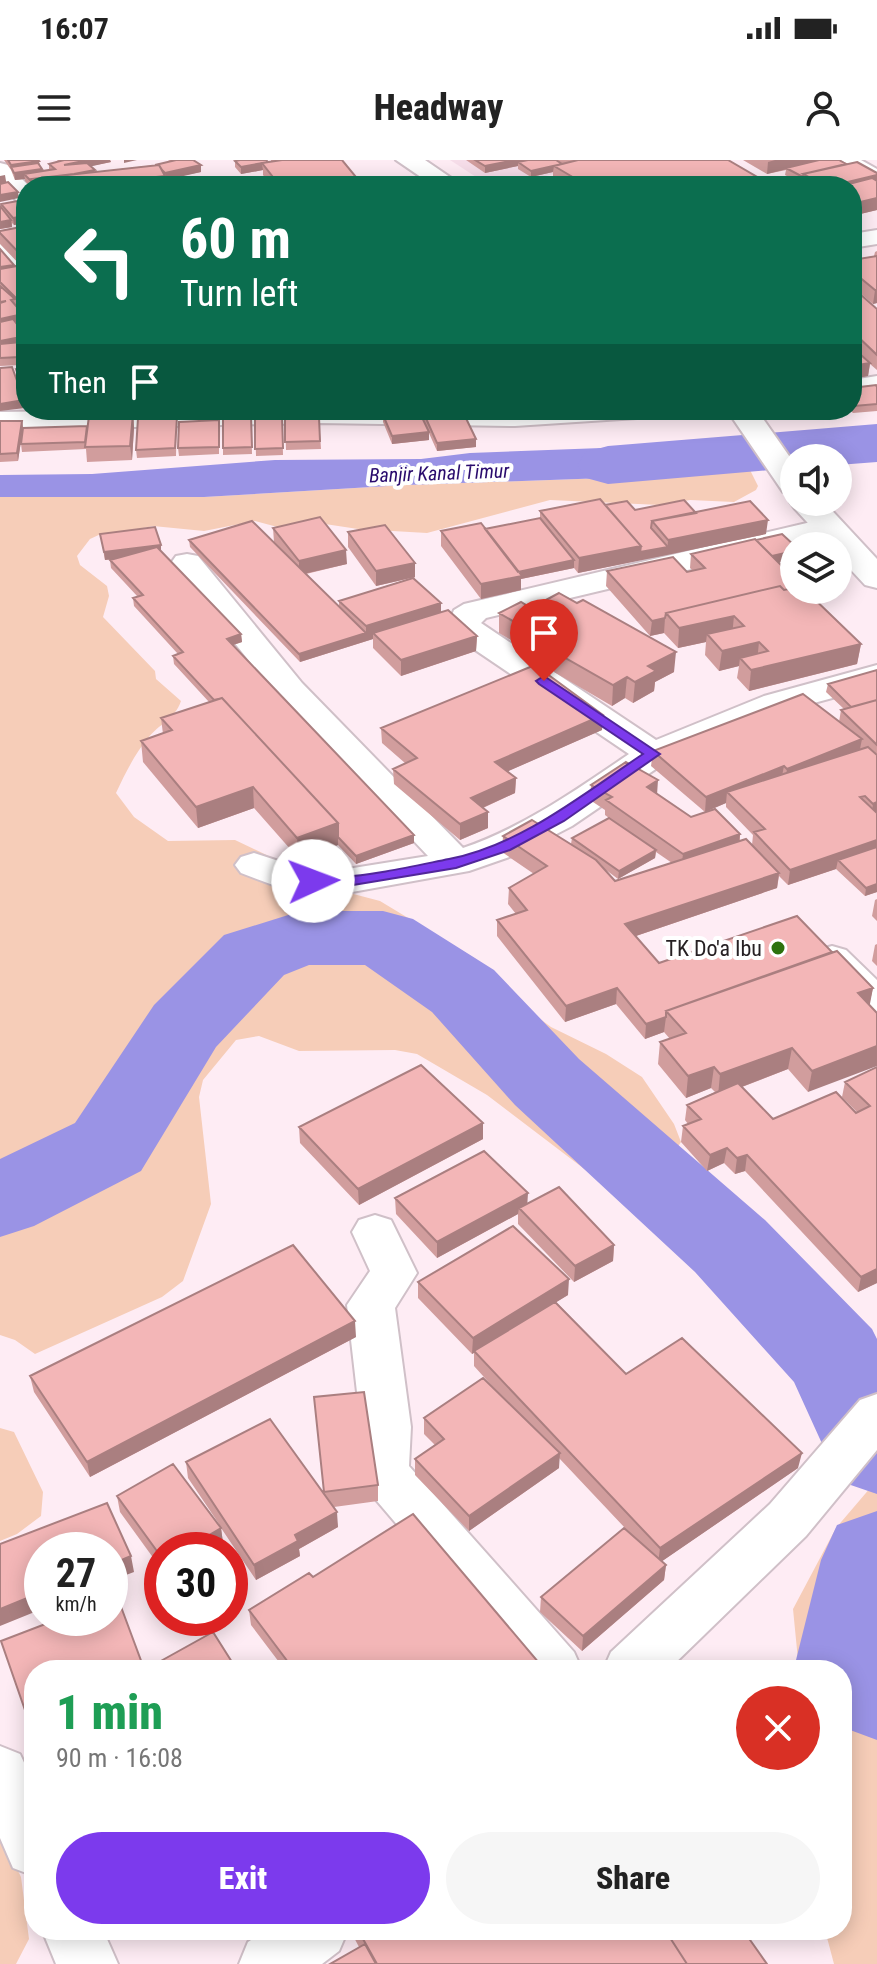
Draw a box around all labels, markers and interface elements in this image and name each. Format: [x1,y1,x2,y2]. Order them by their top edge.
text: 16:07 [40,11,109,46]
icon: menu [32,86,76,130]
icon: person [801,86,845,130]
text: Headway [374,87,503,129]
text: 60 m [180,206,291,272]
icon: left [48,208,152,312]
text: Turn left [180,273,298,315]
icon: arrive [123,360,167,404]
text: Then [48,365,107,400]
map controls [780,444,852,604]
button: sound [780,444,852,516]
water label: Banjir Kanal Timur [369,459,511,487]
button: layers [780,532,852,604]
pin [510,599,578,681]
icon: arrive [522,611,566,655]
position arrow [271,839,355,923]
place label: TK Do'a Ibu [665,936,762,961]
marker: TK Do'a Ibu [769,939,787,957]
speed limit sign: 30 [144,1532,248,1636]
text: 27 [56,1550,96,1597]
text: km/h [55,1592,97,1616]
text: 1 min [56,1684,163,1741]
button: close [736,1686,820,1770]
text: 90 m · 16:08 [56,1743,183,1773]
button: Exit [56,1832,430,1924]
button: Share [446,1832,820,1924]

